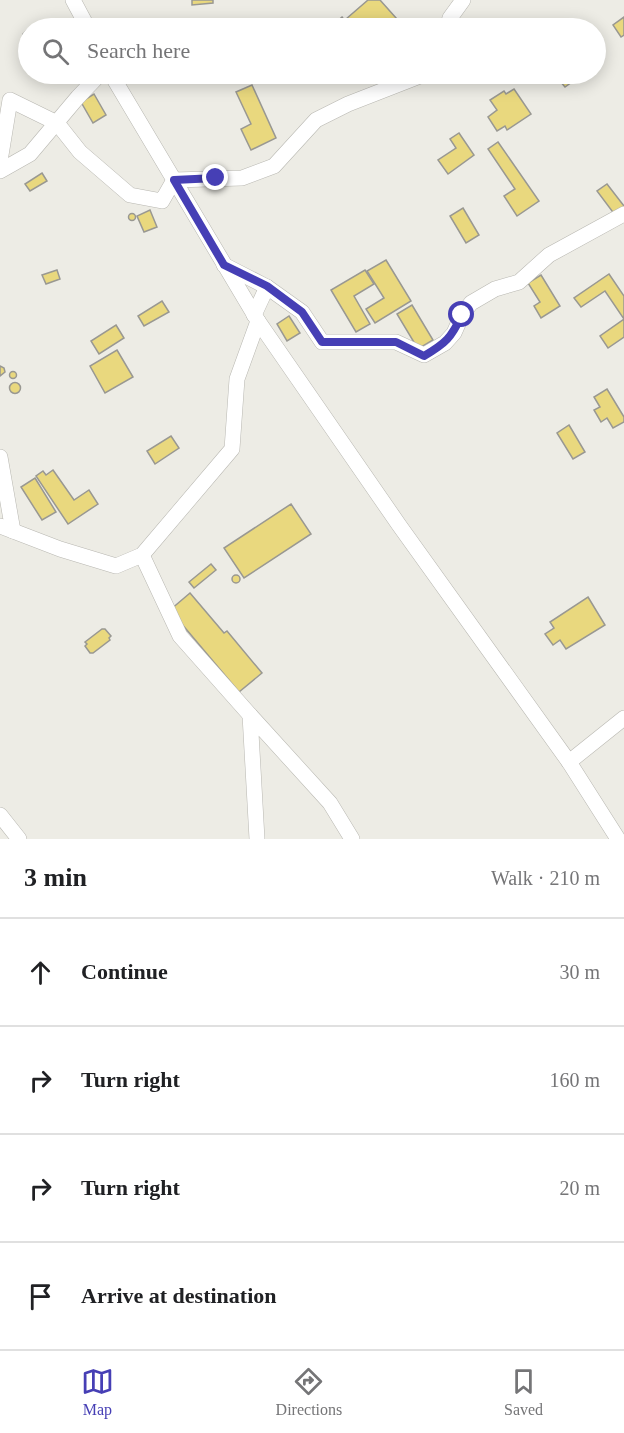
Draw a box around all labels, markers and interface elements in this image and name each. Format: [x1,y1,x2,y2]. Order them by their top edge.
search box [18,18,606,84]
icon: search [39,35,72,68]
text: Search here [87,38,190,63]
route end [202,164,228,190]
route start [448,301,474,327]
text: 3 min [24,863,87,892]
text: Walk · 210 m [491,867,600,889]
icon: ahead [24,956,57,989]
text: Continue [81,959,168,984]
text: 30 m [559,961,600,983]
icon: right [24,1064,57,1097]
text: Turn right [81,1067,180,1092]
text: 160 m [549,1069,600,1091]
icon: right [24,1172,57,1205]
text: Turn right [81,1175,180,1200]
text: 20 m [559,1177,600,1199]
icon: arrive [24,1280,57,1313]
text: Arrive at destination [81,1283,277,1308]
tab: Map [81,1365,114,1419]
tab: Directions [276,1365,342,1419]
tab: Saved [504,1365,543,1419]

